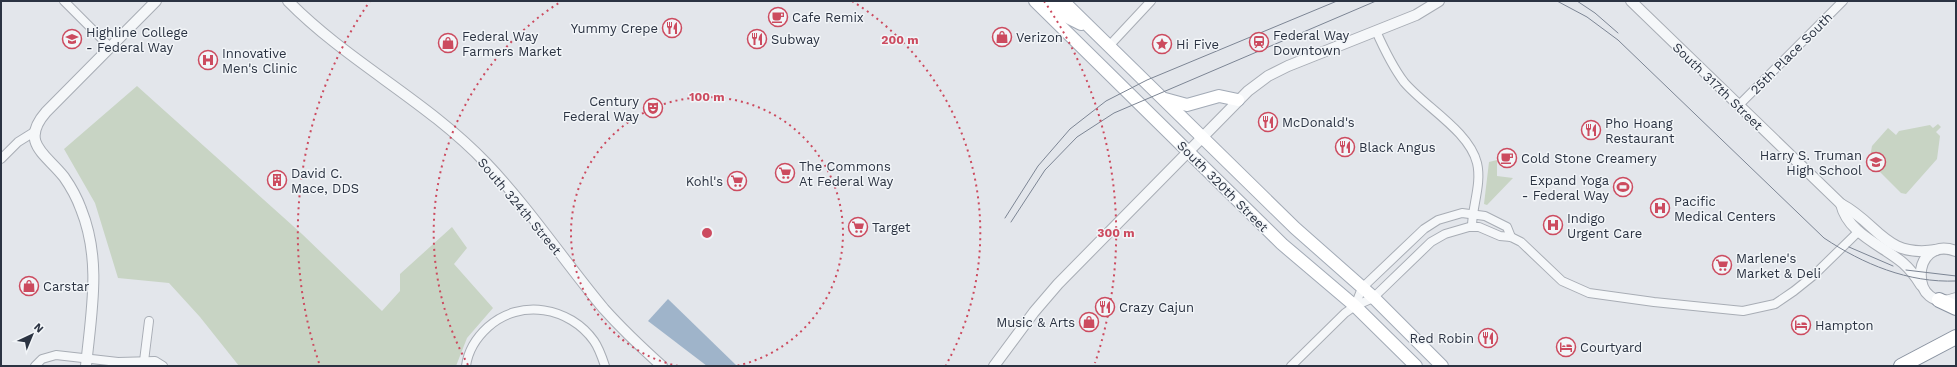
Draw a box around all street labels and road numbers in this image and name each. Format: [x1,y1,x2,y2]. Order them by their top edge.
street label: 25th Place South [1747,9,1835,97]
street label: South 317th Street [1670,40,1766,133]
street label: South 320th Street [1174,138,1272,235]
street label: South 324th Street [475,155,565,258]

